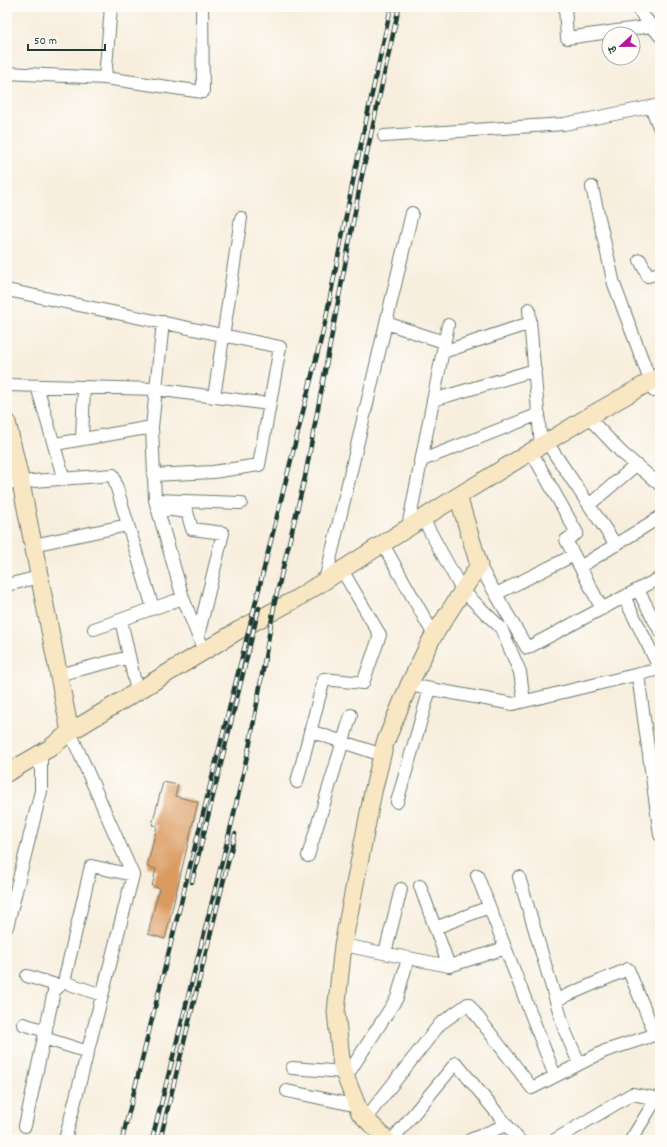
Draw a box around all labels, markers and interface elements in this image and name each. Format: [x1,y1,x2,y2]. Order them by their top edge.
scale bar [28,26,105,52]
north arrow [601,26,641,66]
text: 50 m [34,33,57,50]
text: उ [605,42,623,56]

